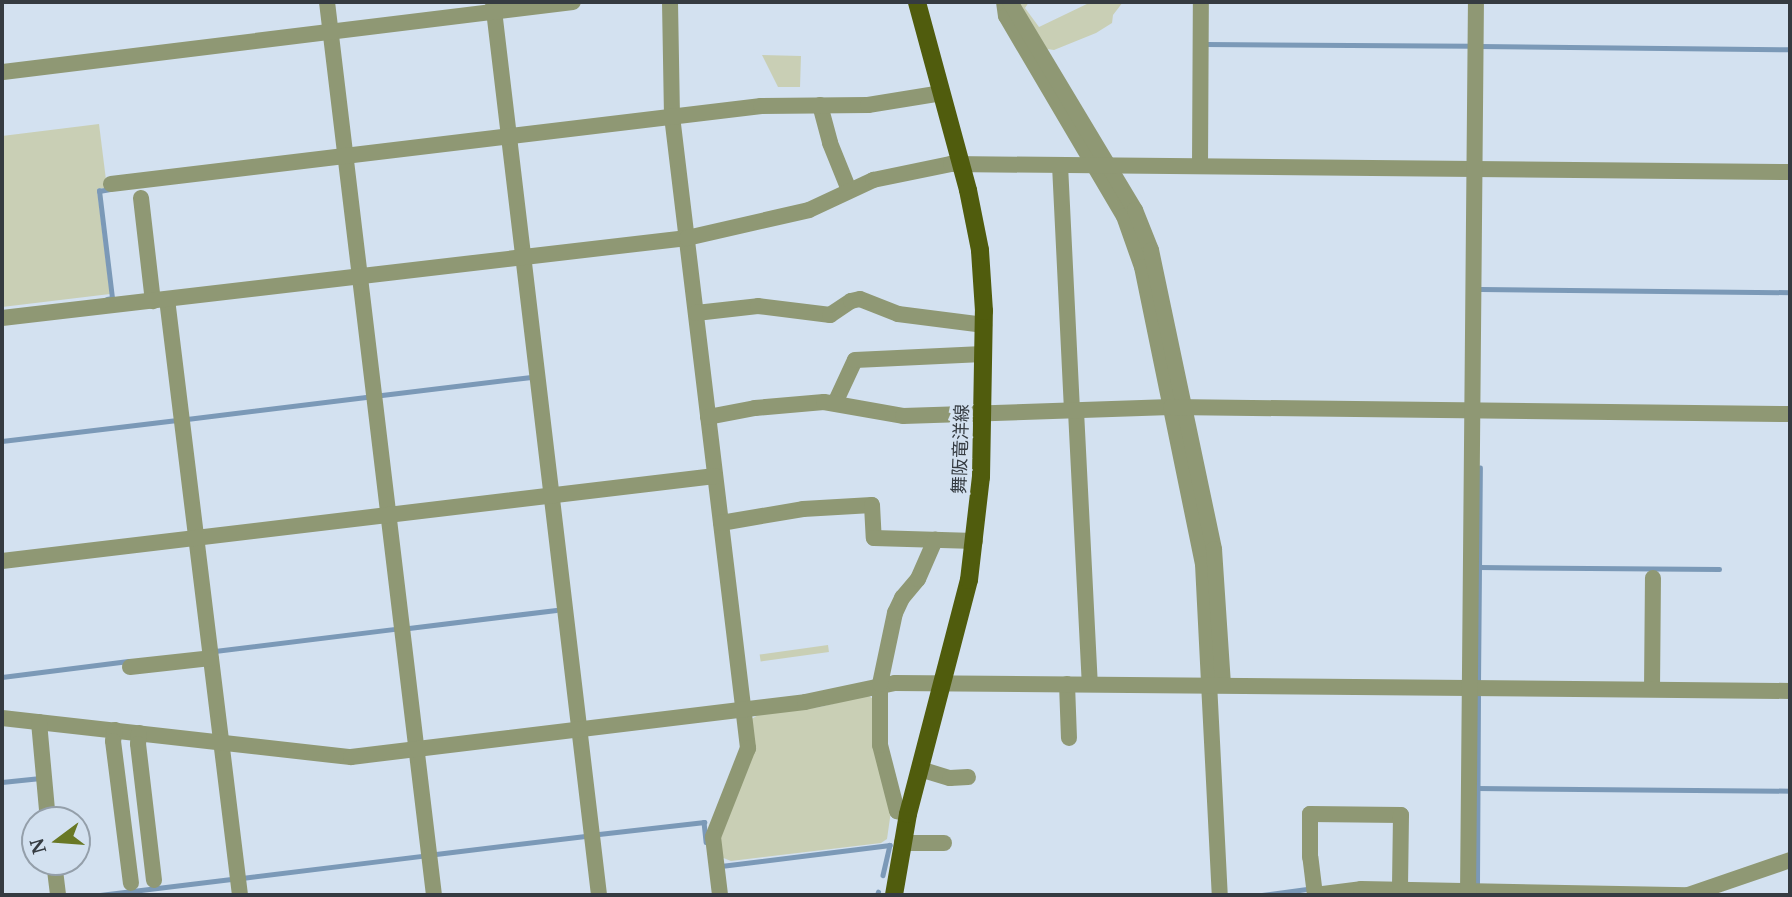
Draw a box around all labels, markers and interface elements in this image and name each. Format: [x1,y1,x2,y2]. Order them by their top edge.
street label: 舞阪竜洋線 [948,404,972,494]
north arrow [21,806,91,876]
text: N [23,835,52,857]

